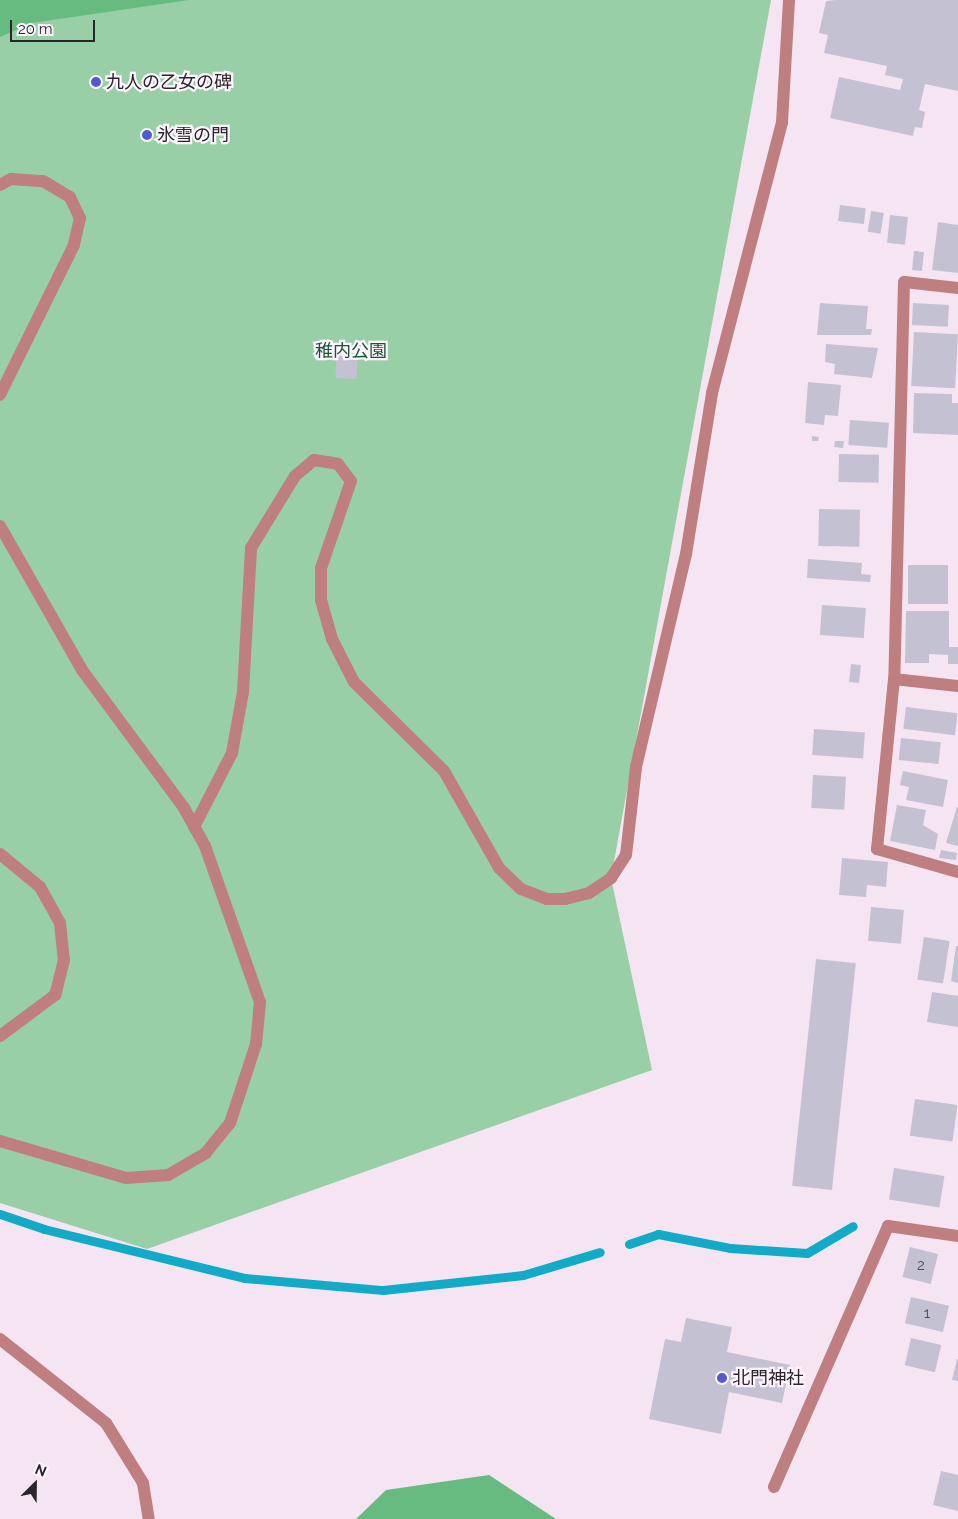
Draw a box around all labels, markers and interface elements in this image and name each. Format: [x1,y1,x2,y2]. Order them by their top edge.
scale bar [12,10,98,42]
text: 20 m [18,20,53,38]
place label: 九人の乙女の碑 [106,71,232,93]
marker: 九人の乙女の碑 [90,76,102,88]
place label: 氷雪の門 [157,124,229,146]
marker: 氷雪の門 [141,129,153,141]
park label: 稚内公園 [315,340,387,362]
house number: 2 [917,1257,925,1275]
house number: 1 [924,1305,930,1323]
place label: 北門神社 [732,1367,804,1389]
marker: 北門神社 [716,1372,728,1384]
north arrow [10,1459,60,1509]
text: N [33,1461,49,1480]

